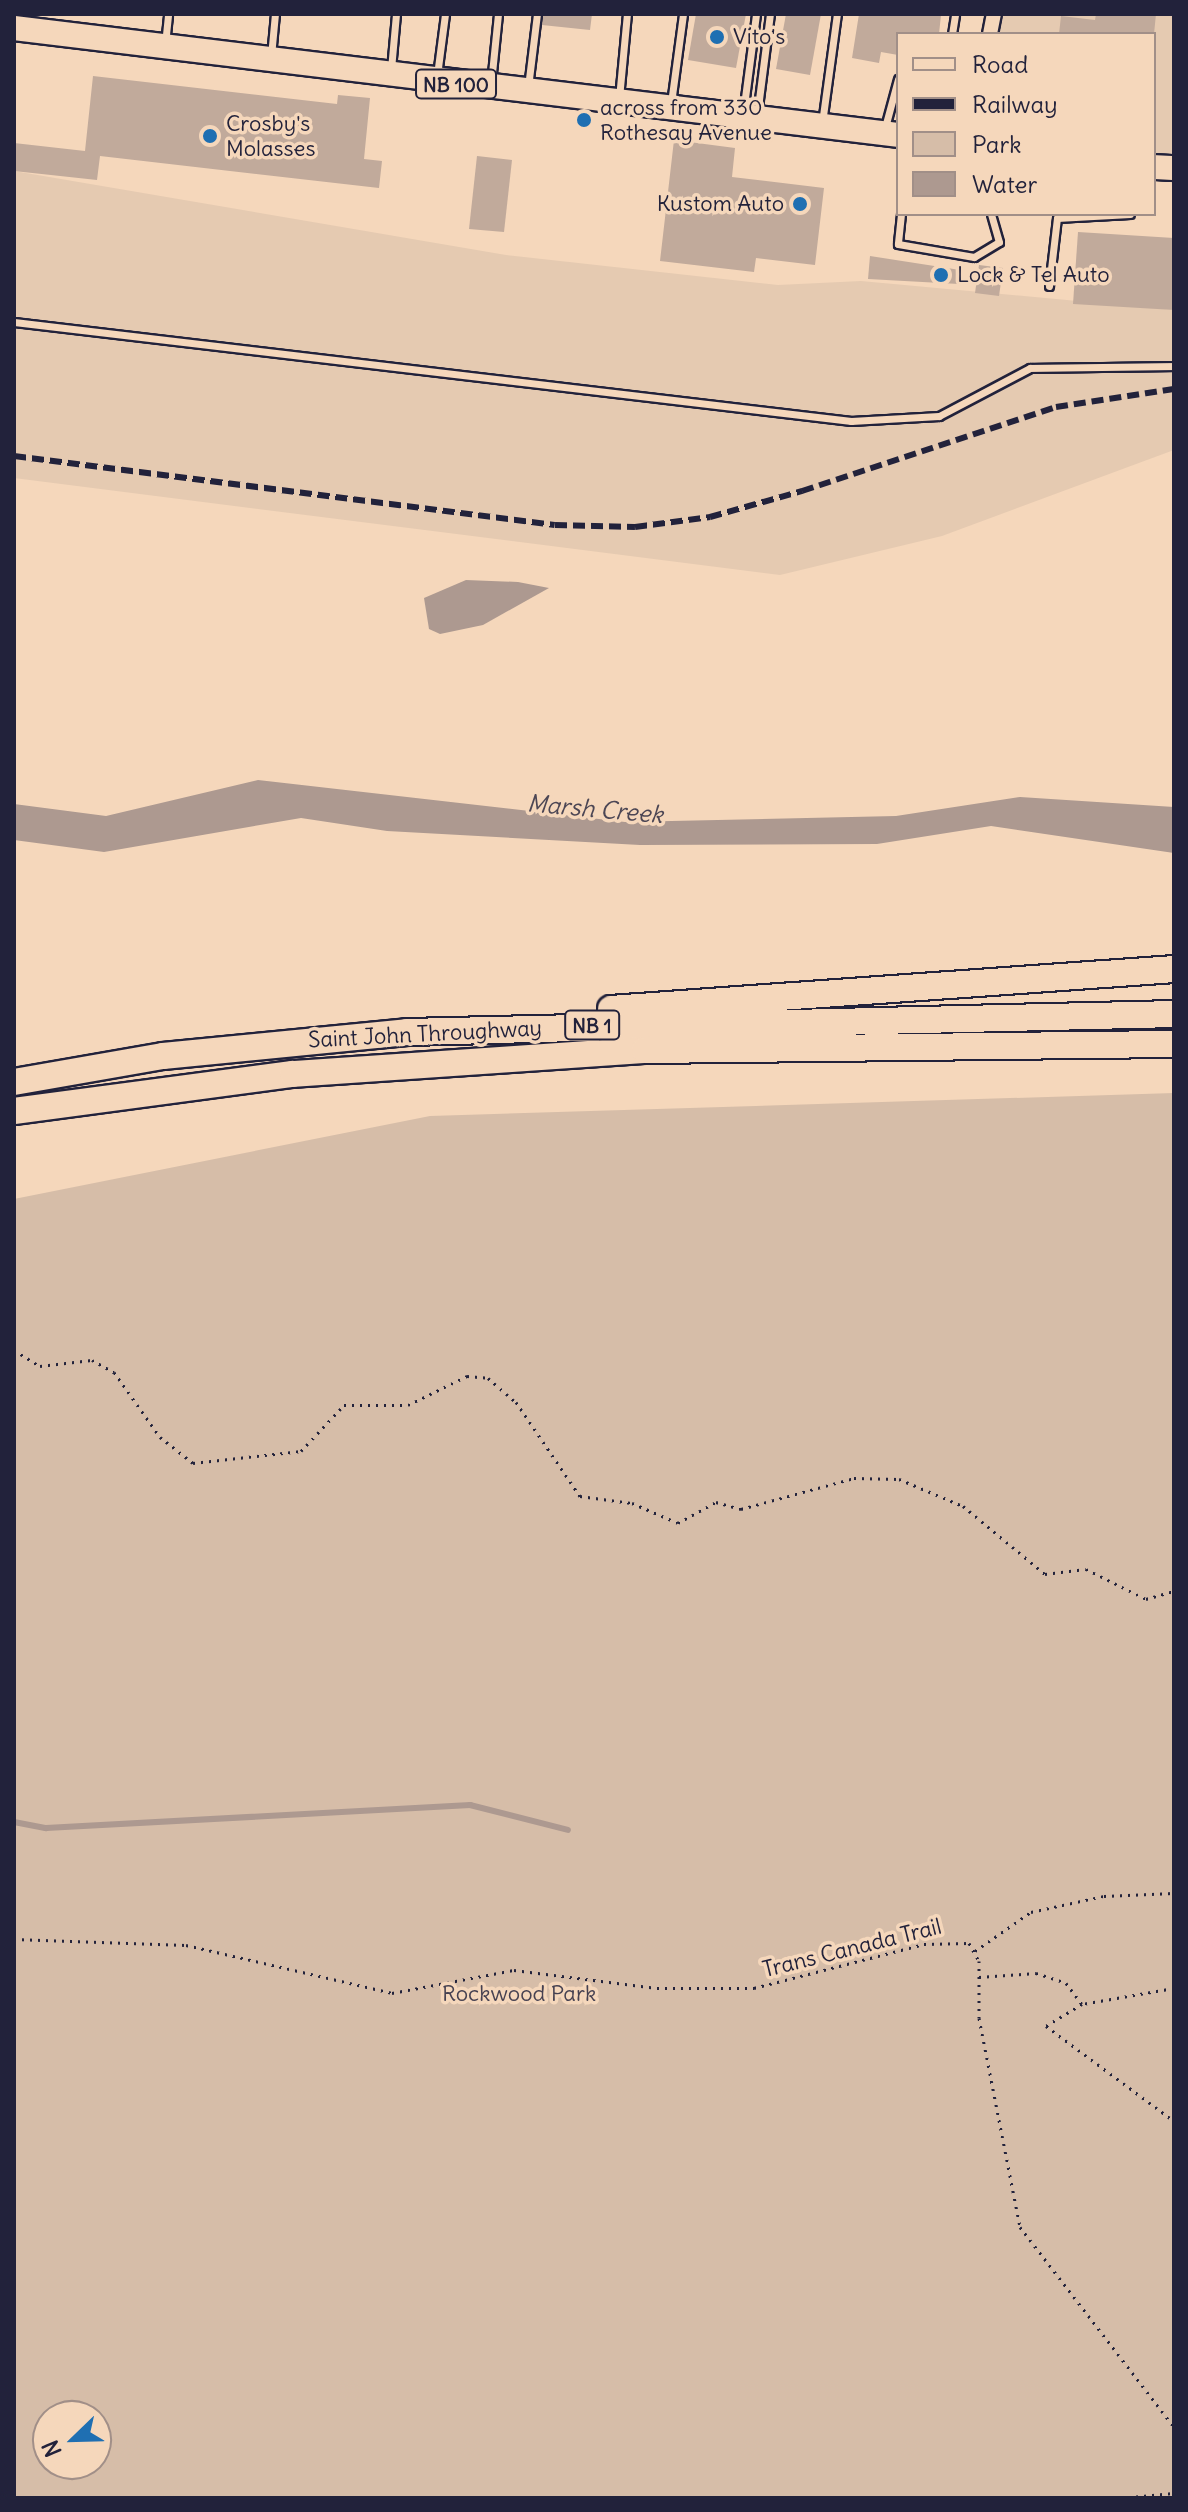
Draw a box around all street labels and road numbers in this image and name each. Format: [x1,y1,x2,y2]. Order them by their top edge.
road number: NB 100 [414,68,498,100]
road number: NB 1 [564,1009,620,1041]
street label: Saint John Throughway [307,1015,543,1053]
street label: Trans Canada Trail [760,1913,944,1983]

